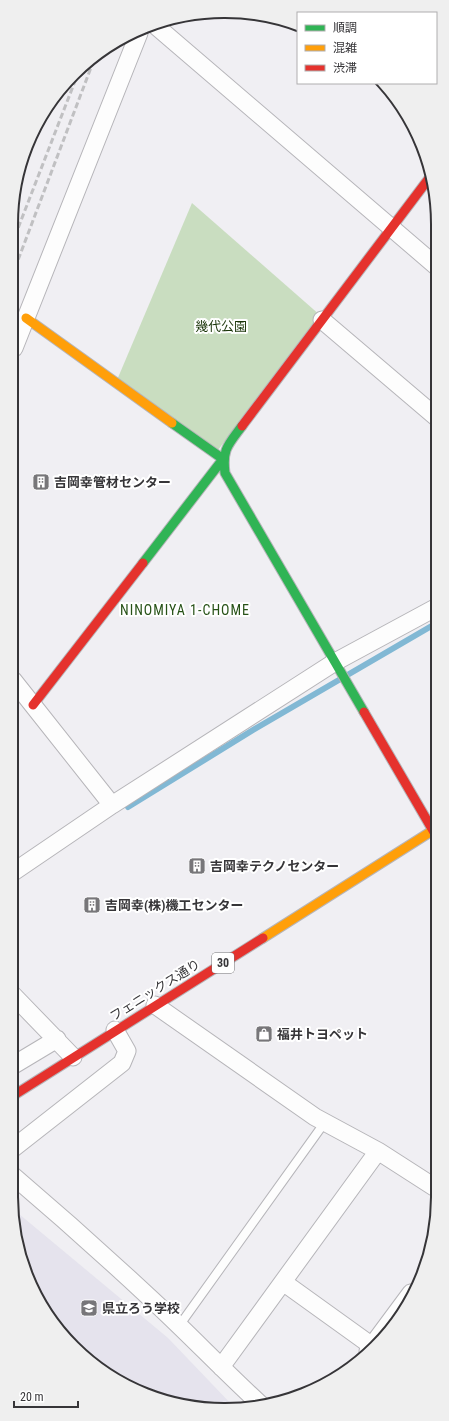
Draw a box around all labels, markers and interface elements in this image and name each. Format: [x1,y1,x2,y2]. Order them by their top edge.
legend [297,12,437,84]
text: 順調 [333,21,357,35]
text: 混雑 [333,41,357,55]
text: 渋滞 [333,61,357,75]
park label: 幾代公園 [195,319,247,334]
building icon: 吉岡幸管材センター [31,472,51,492]
place label: 吉岡幸管材センター [54,475,171,490]
district label: NINOMIYA 1-CHOME [120,602,250,618]
building icon: 吉岡幸テクノセンター [187,856,207,876]
place label: 吉岡幸テクノセンター [210,859,339,874]
building icon: 吉岡幸(株)機工センター [82,895,102,915]
place label: 吉岡幸(株)機工センター [105,898,243,913]
road number: 30 [212,953,234,973]
street label: フェニックス通り [107,956,203,1024]
shop icon: 福井トヨペット [254,1024,274,1044]
place label: 福井トヨペット [277,1027,368,1042]
school or university icon: 県立ろう学校 [79,1298,99,1318]
place label: 県立ろう学校 [102,1301,180,1316]
scale bar [14,1383,78,1409]
text: 20 m [20,1390,44,1404]

